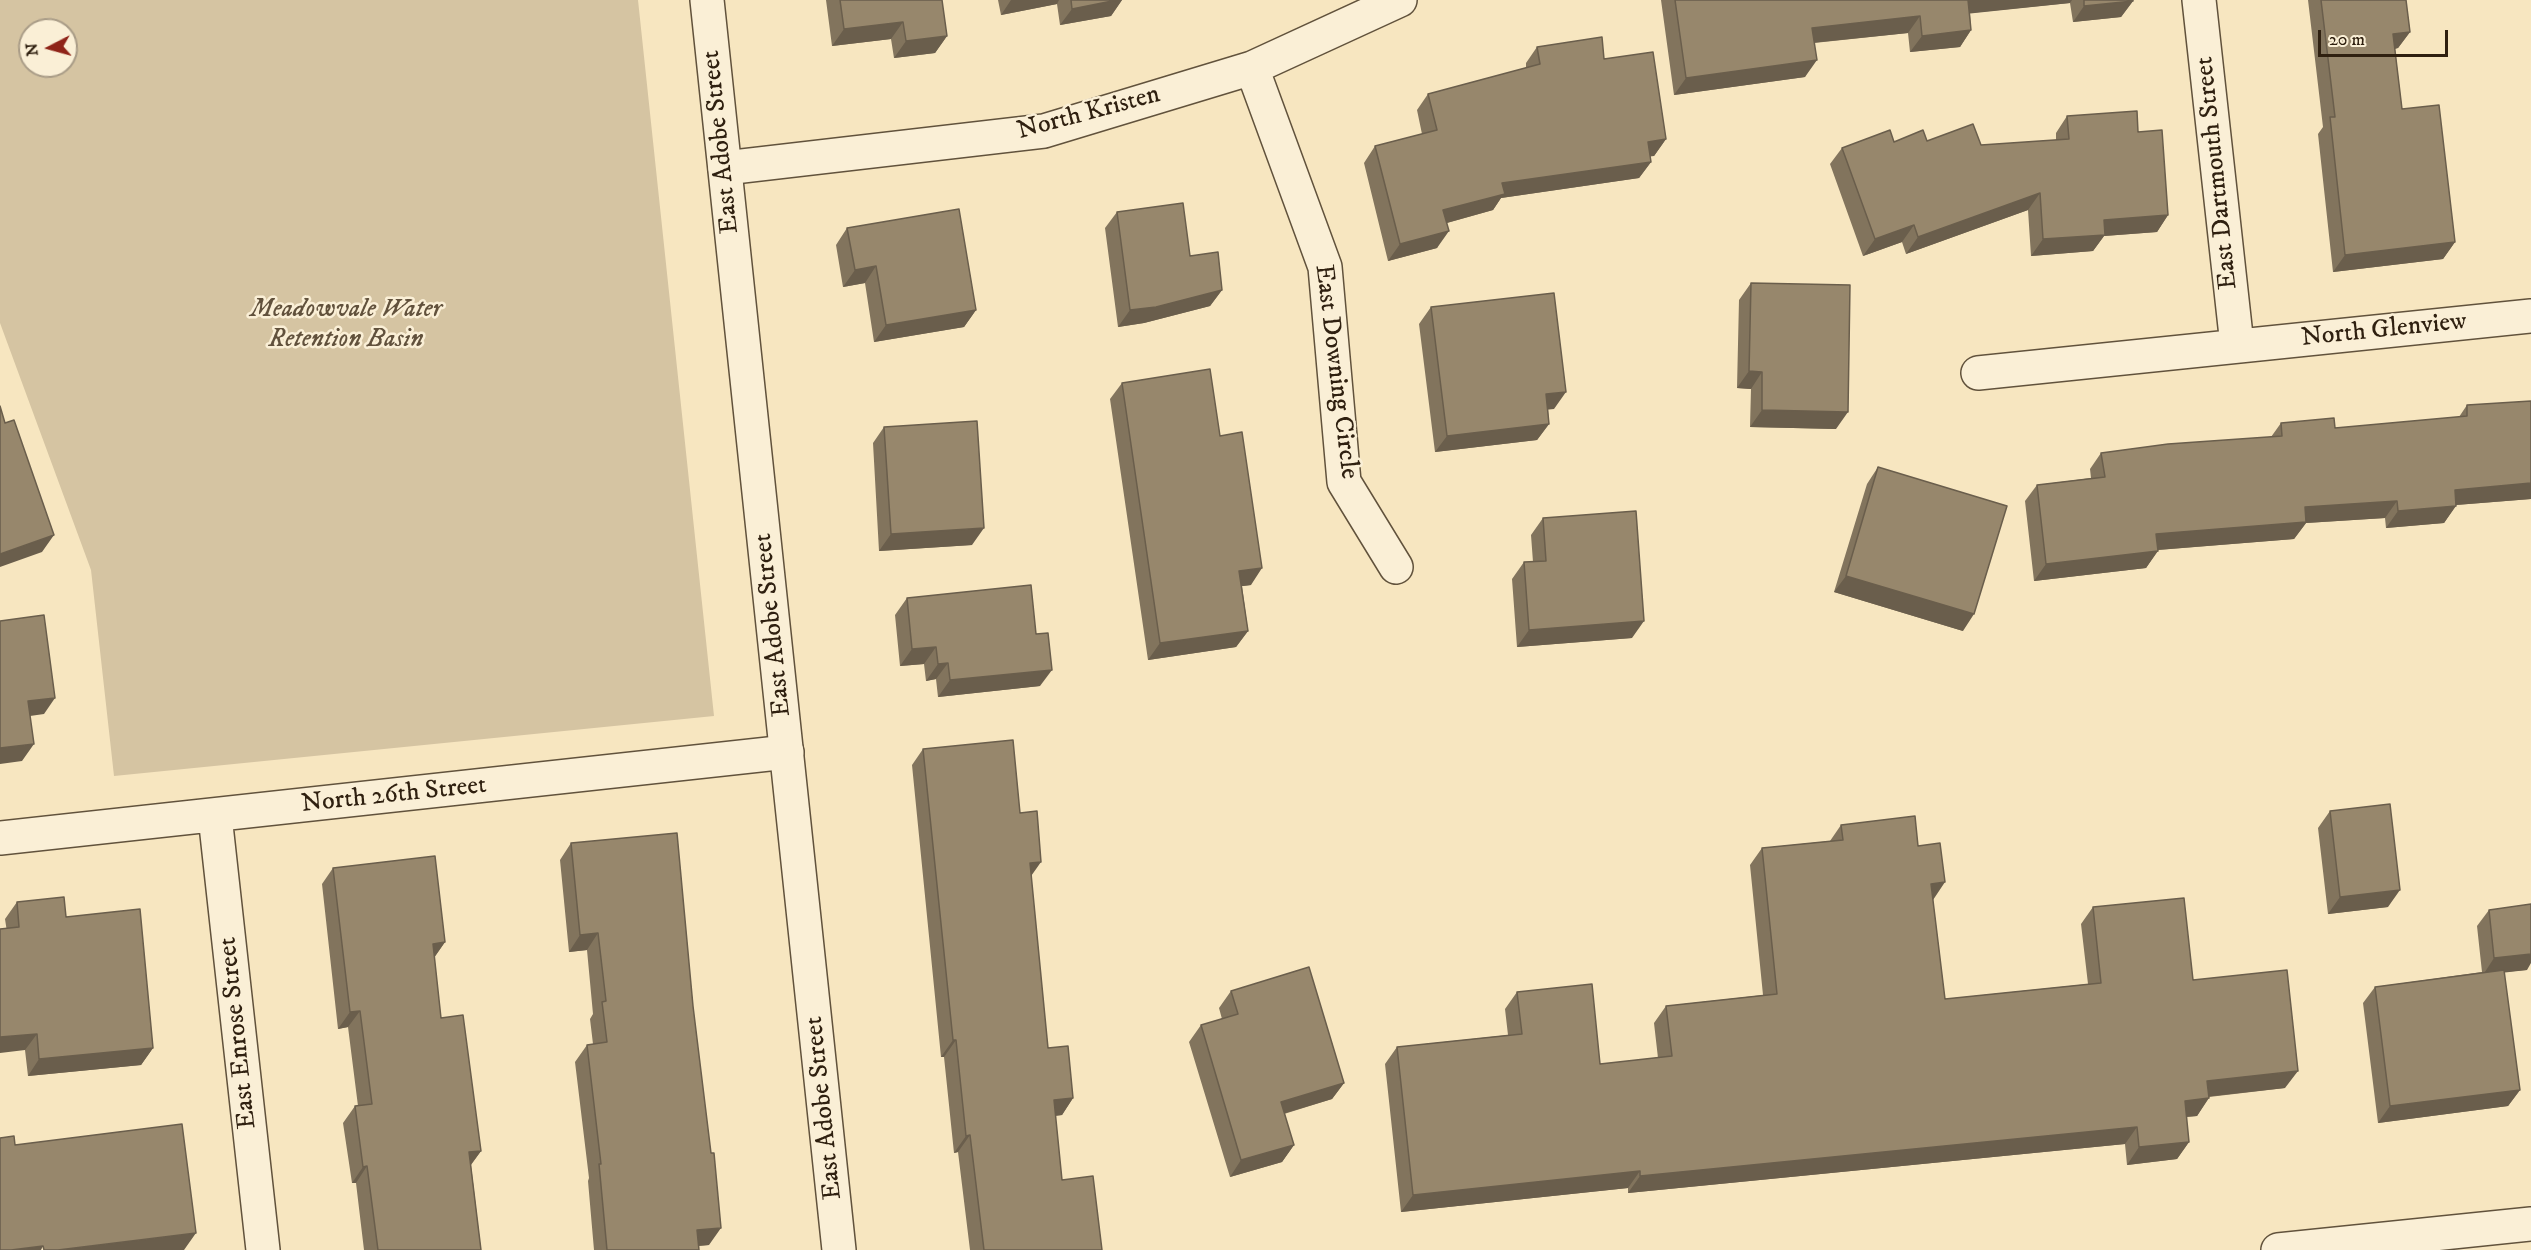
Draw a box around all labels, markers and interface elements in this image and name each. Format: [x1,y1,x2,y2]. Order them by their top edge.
north arrow [18,18,78,78]
scale bar [2321,18,2452,56]
text: 20 m [2329,29,2365,51]
text: N [21,42,43,57]
street label: East Adobe Street [697,49,747,235]
street label: East Dartmouth Street [2190,55,2246,291]
street label: North Kristen [1014,80,1164,148]
street label: East Downing Circle [1306,263,1364,481]
park label: Meadowvale Water Retention Basin [250,295,442,356]
street label: North Glenview [2300,307,2468,355]
street label: East Adobe Street [749,532,799,718]
street label: North 26th Street [300,771,488,821]
street label: East Enrose Street [213,935,265,1131]
street label: East Adobe Street [800,1015,850,1201]

